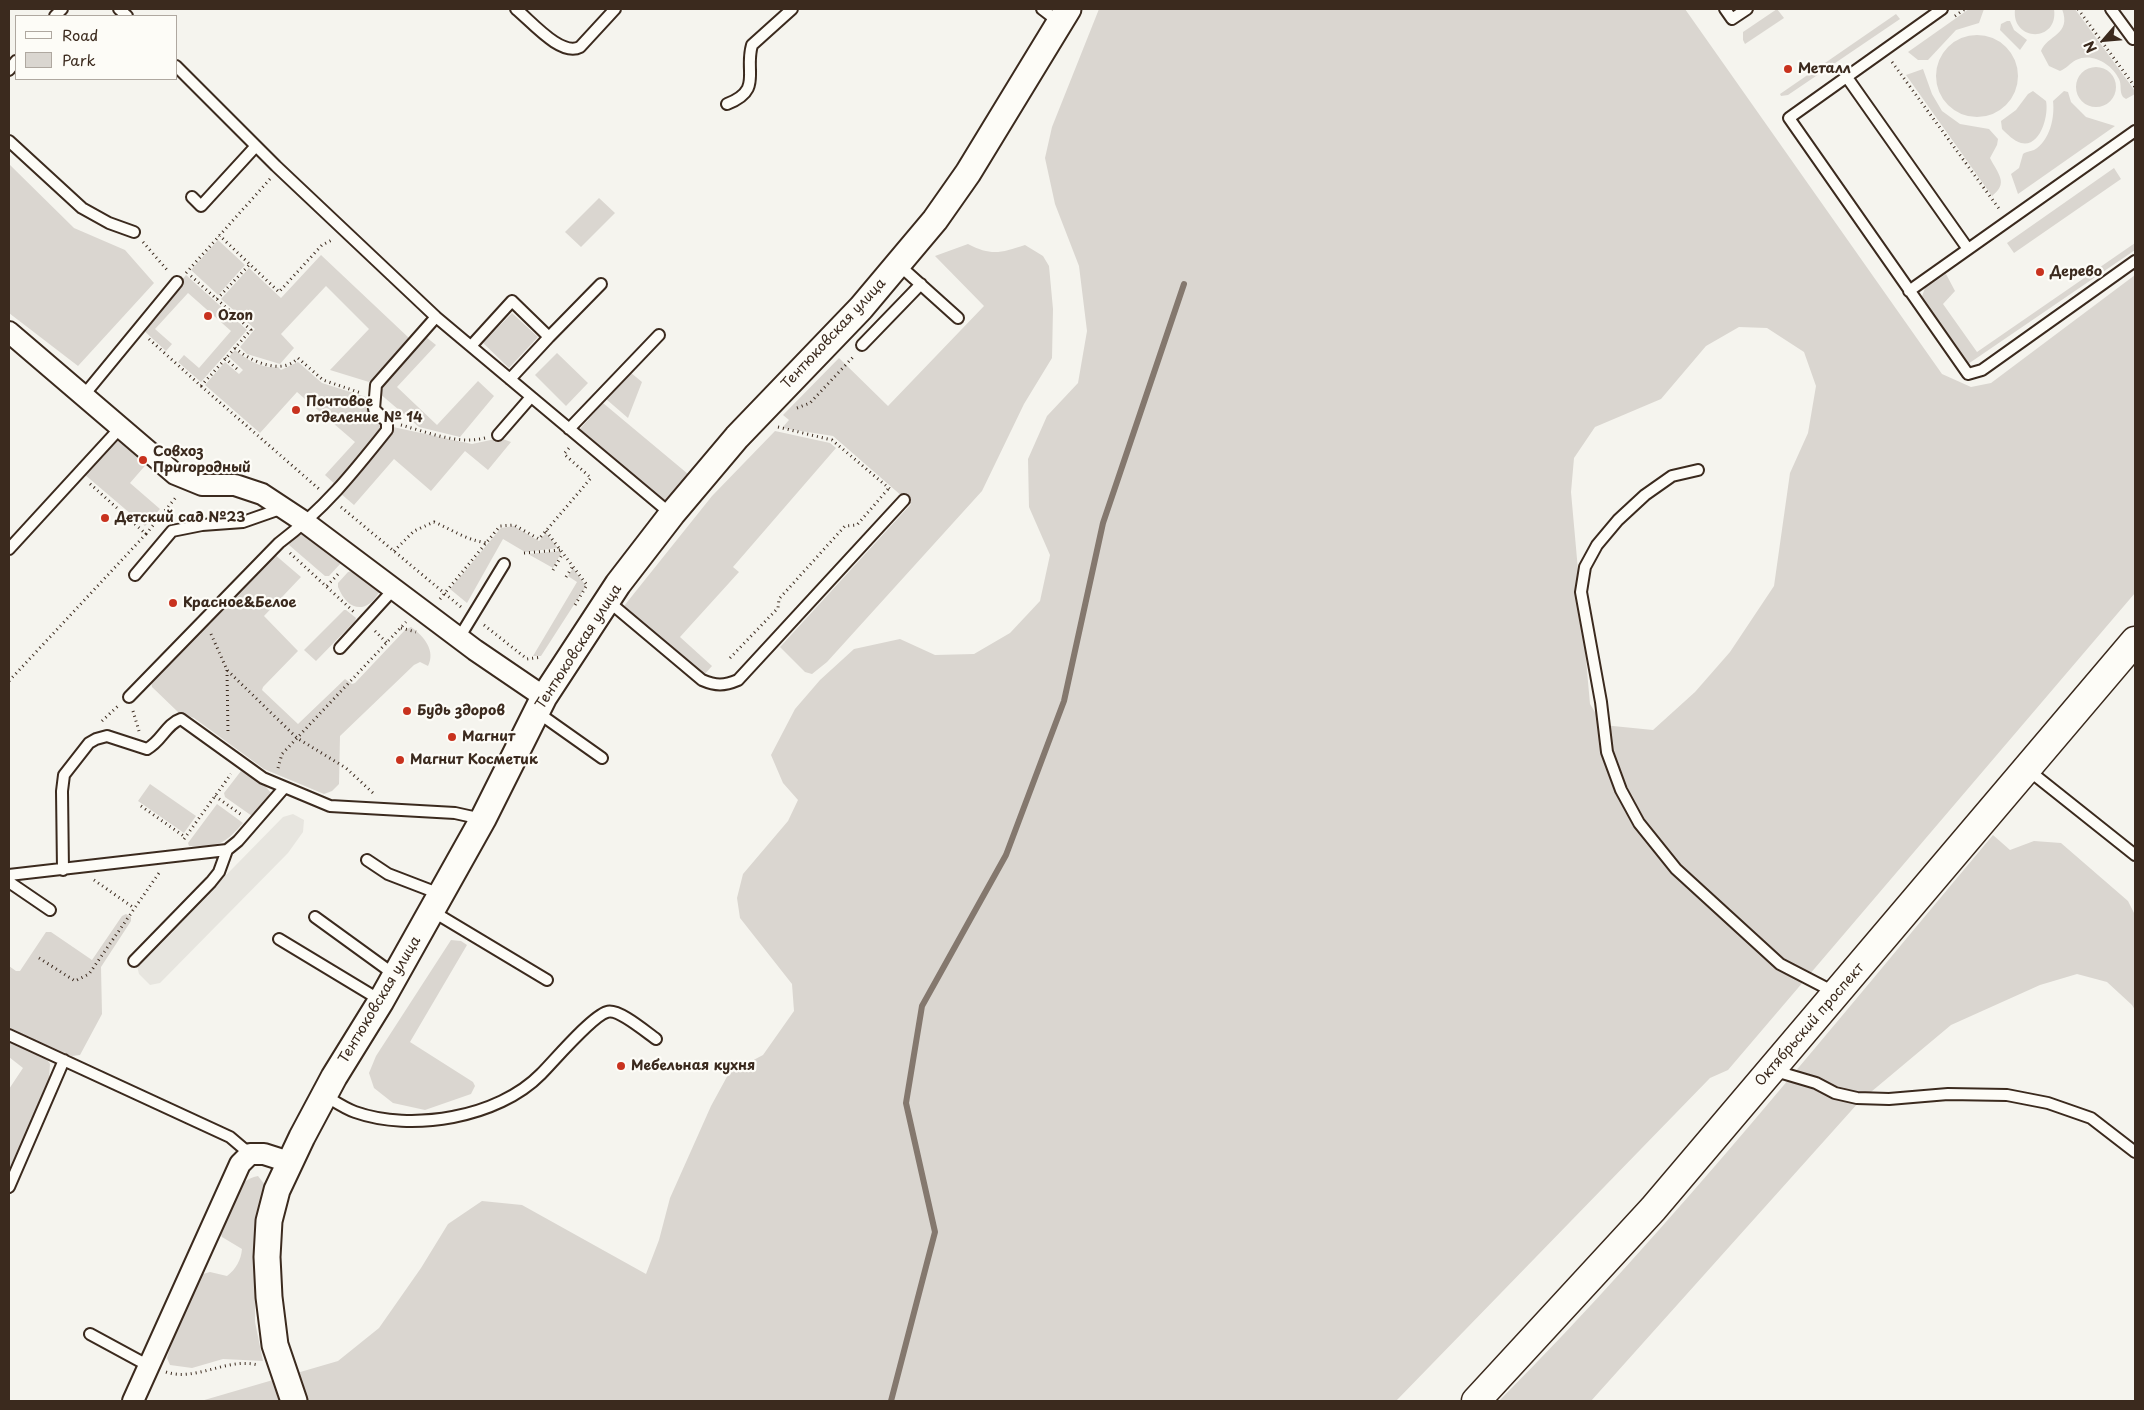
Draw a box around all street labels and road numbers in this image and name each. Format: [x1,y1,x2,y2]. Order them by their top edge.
street label: Тентюковская улица [778,275,890,393]
street label: Тентюковская улица [532,582,626,712]
street label: Тентюковская улица [335,933,425,1067]
street label: Октябрьский проспект [1752,960,1868,1090]

